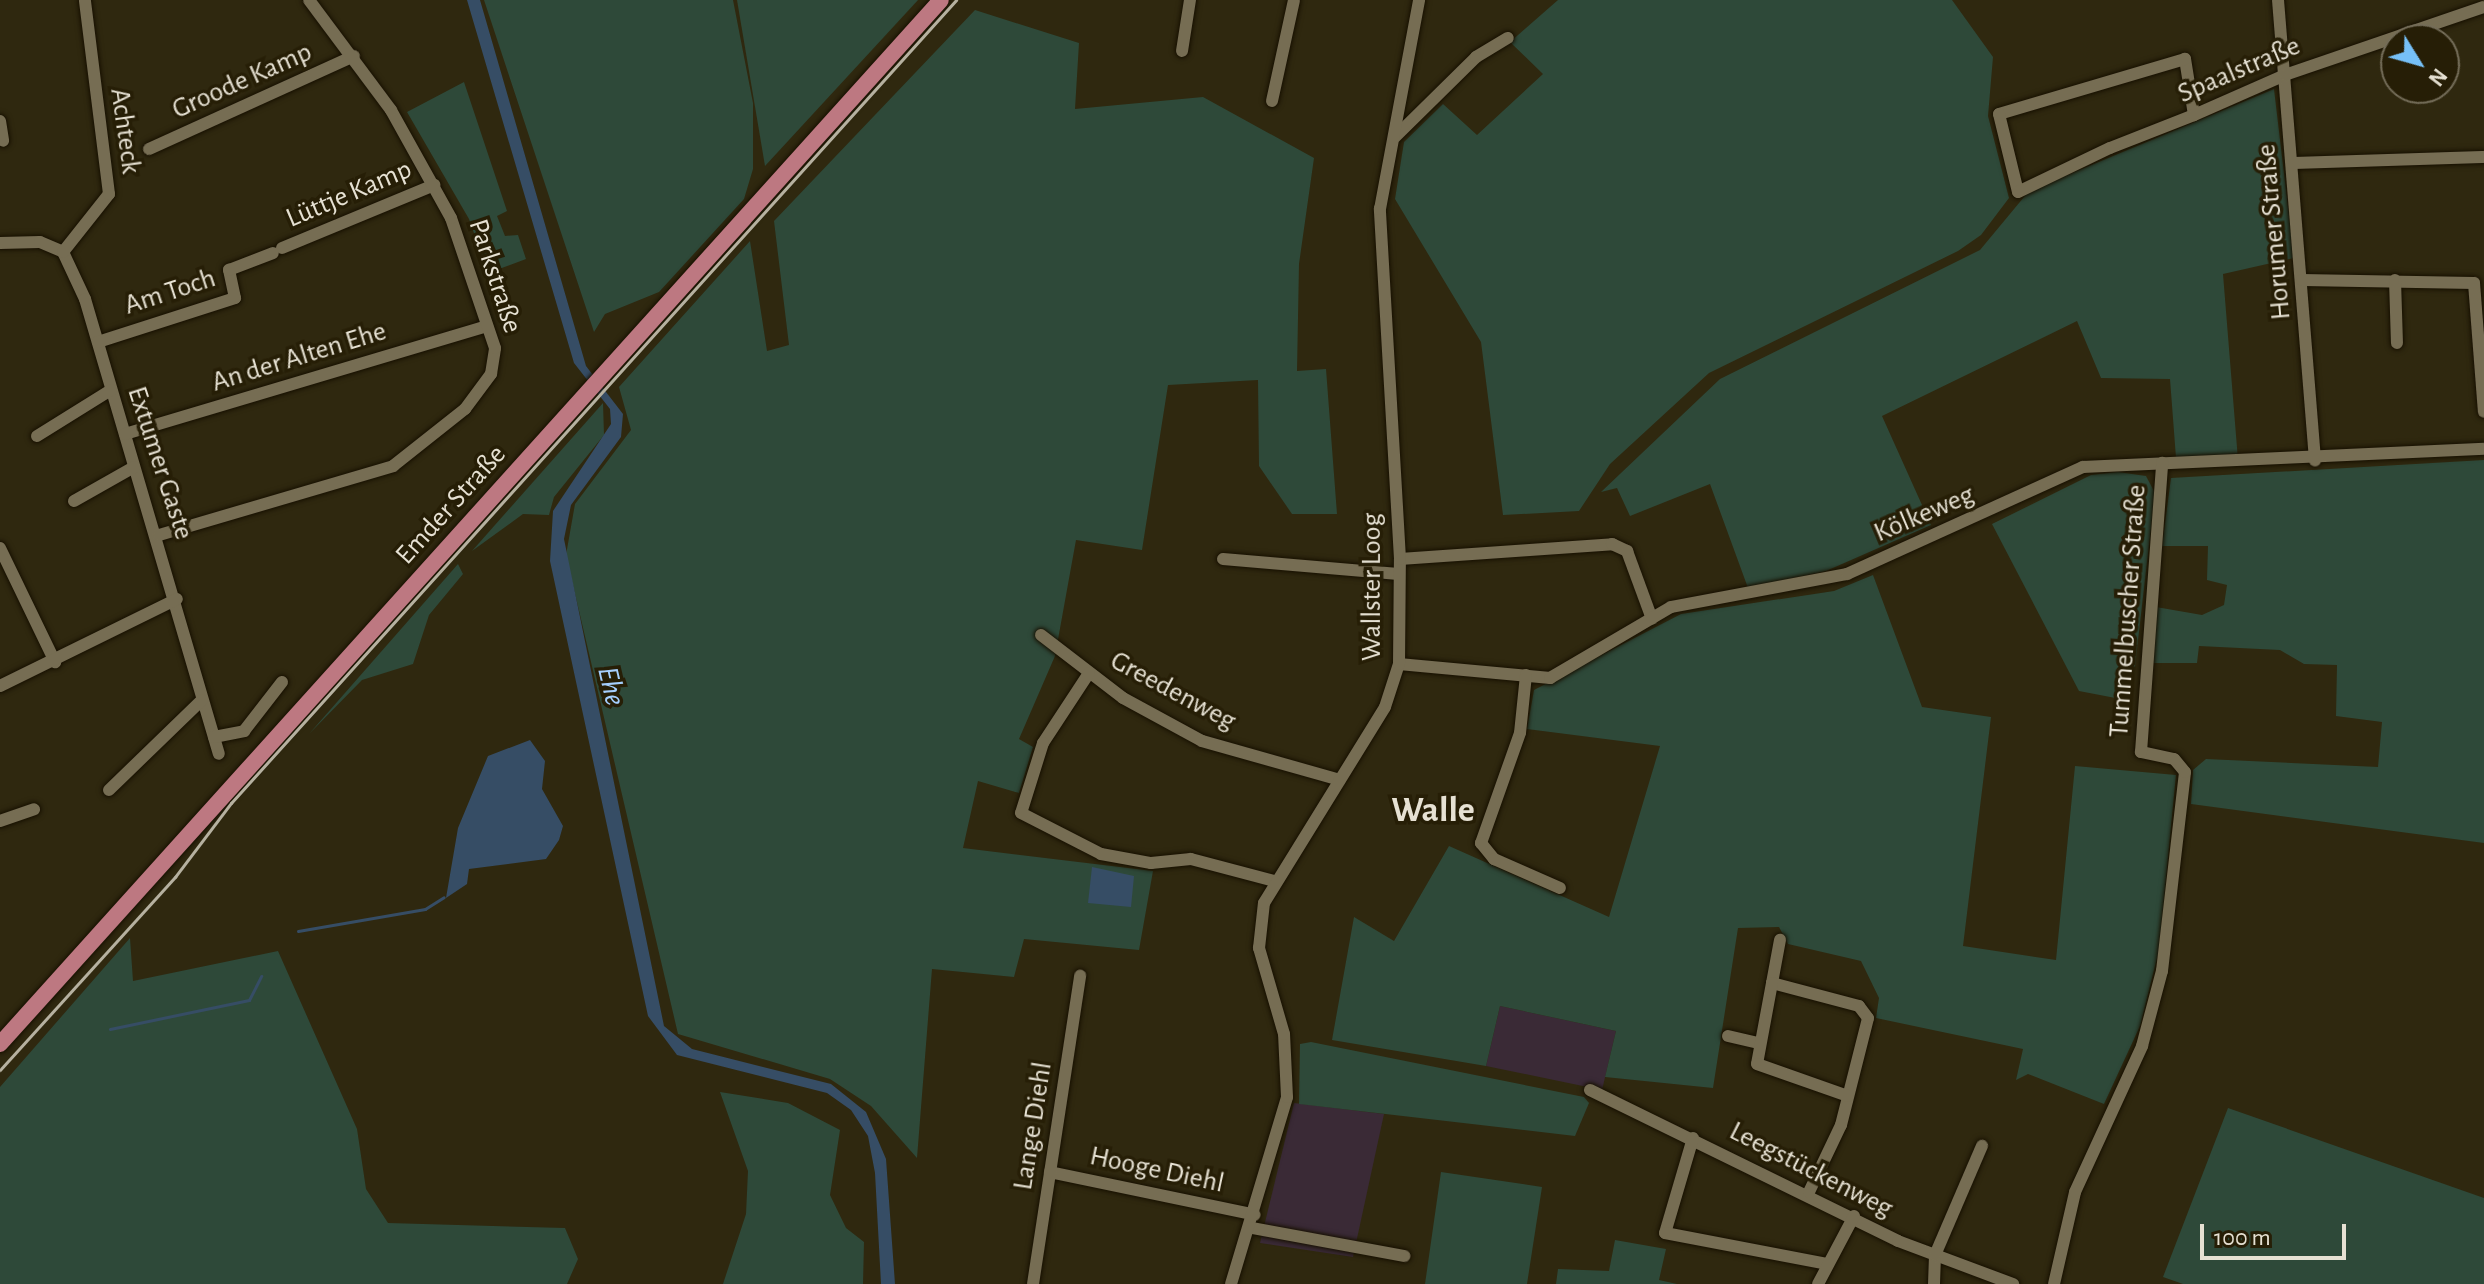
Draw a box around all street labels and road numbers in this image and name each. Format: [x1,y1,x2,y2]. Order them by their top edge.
street label: Spaalstraße [2173,29,2305,111]
street label: Groode Kamp [167,35,317,127]
street label: Achteck [102,86,148,176]
street label: Horumer Straße [2250,143,2298,321]
street label: Lüttje Kamp [281,153,417,235]
street label: Parkstraße [461,215,529,337]
street label: Am Toch [120,262,220,322]
street label: An der Alten Ehe [208,315,390,399]
street label: Extumer Gaste [119,382,201,544]
street label: Emder Straße [389,438,513,572]
street label: Kölkeweg [1869,478,1979,550]
street label: Tummelbuscher Straße [2102,484,2154,738]
street label: Wallster Loog [1355,513,1389,661]
street label: Greedenweg [1105,644,1241,738]
street label: Lange Diehl [1006,1060,1060,1192]
street label: Leegstückenweg [1724,1114,1898,1226]
street label: Hooge Diehl [1087,1139,1227,1201]

